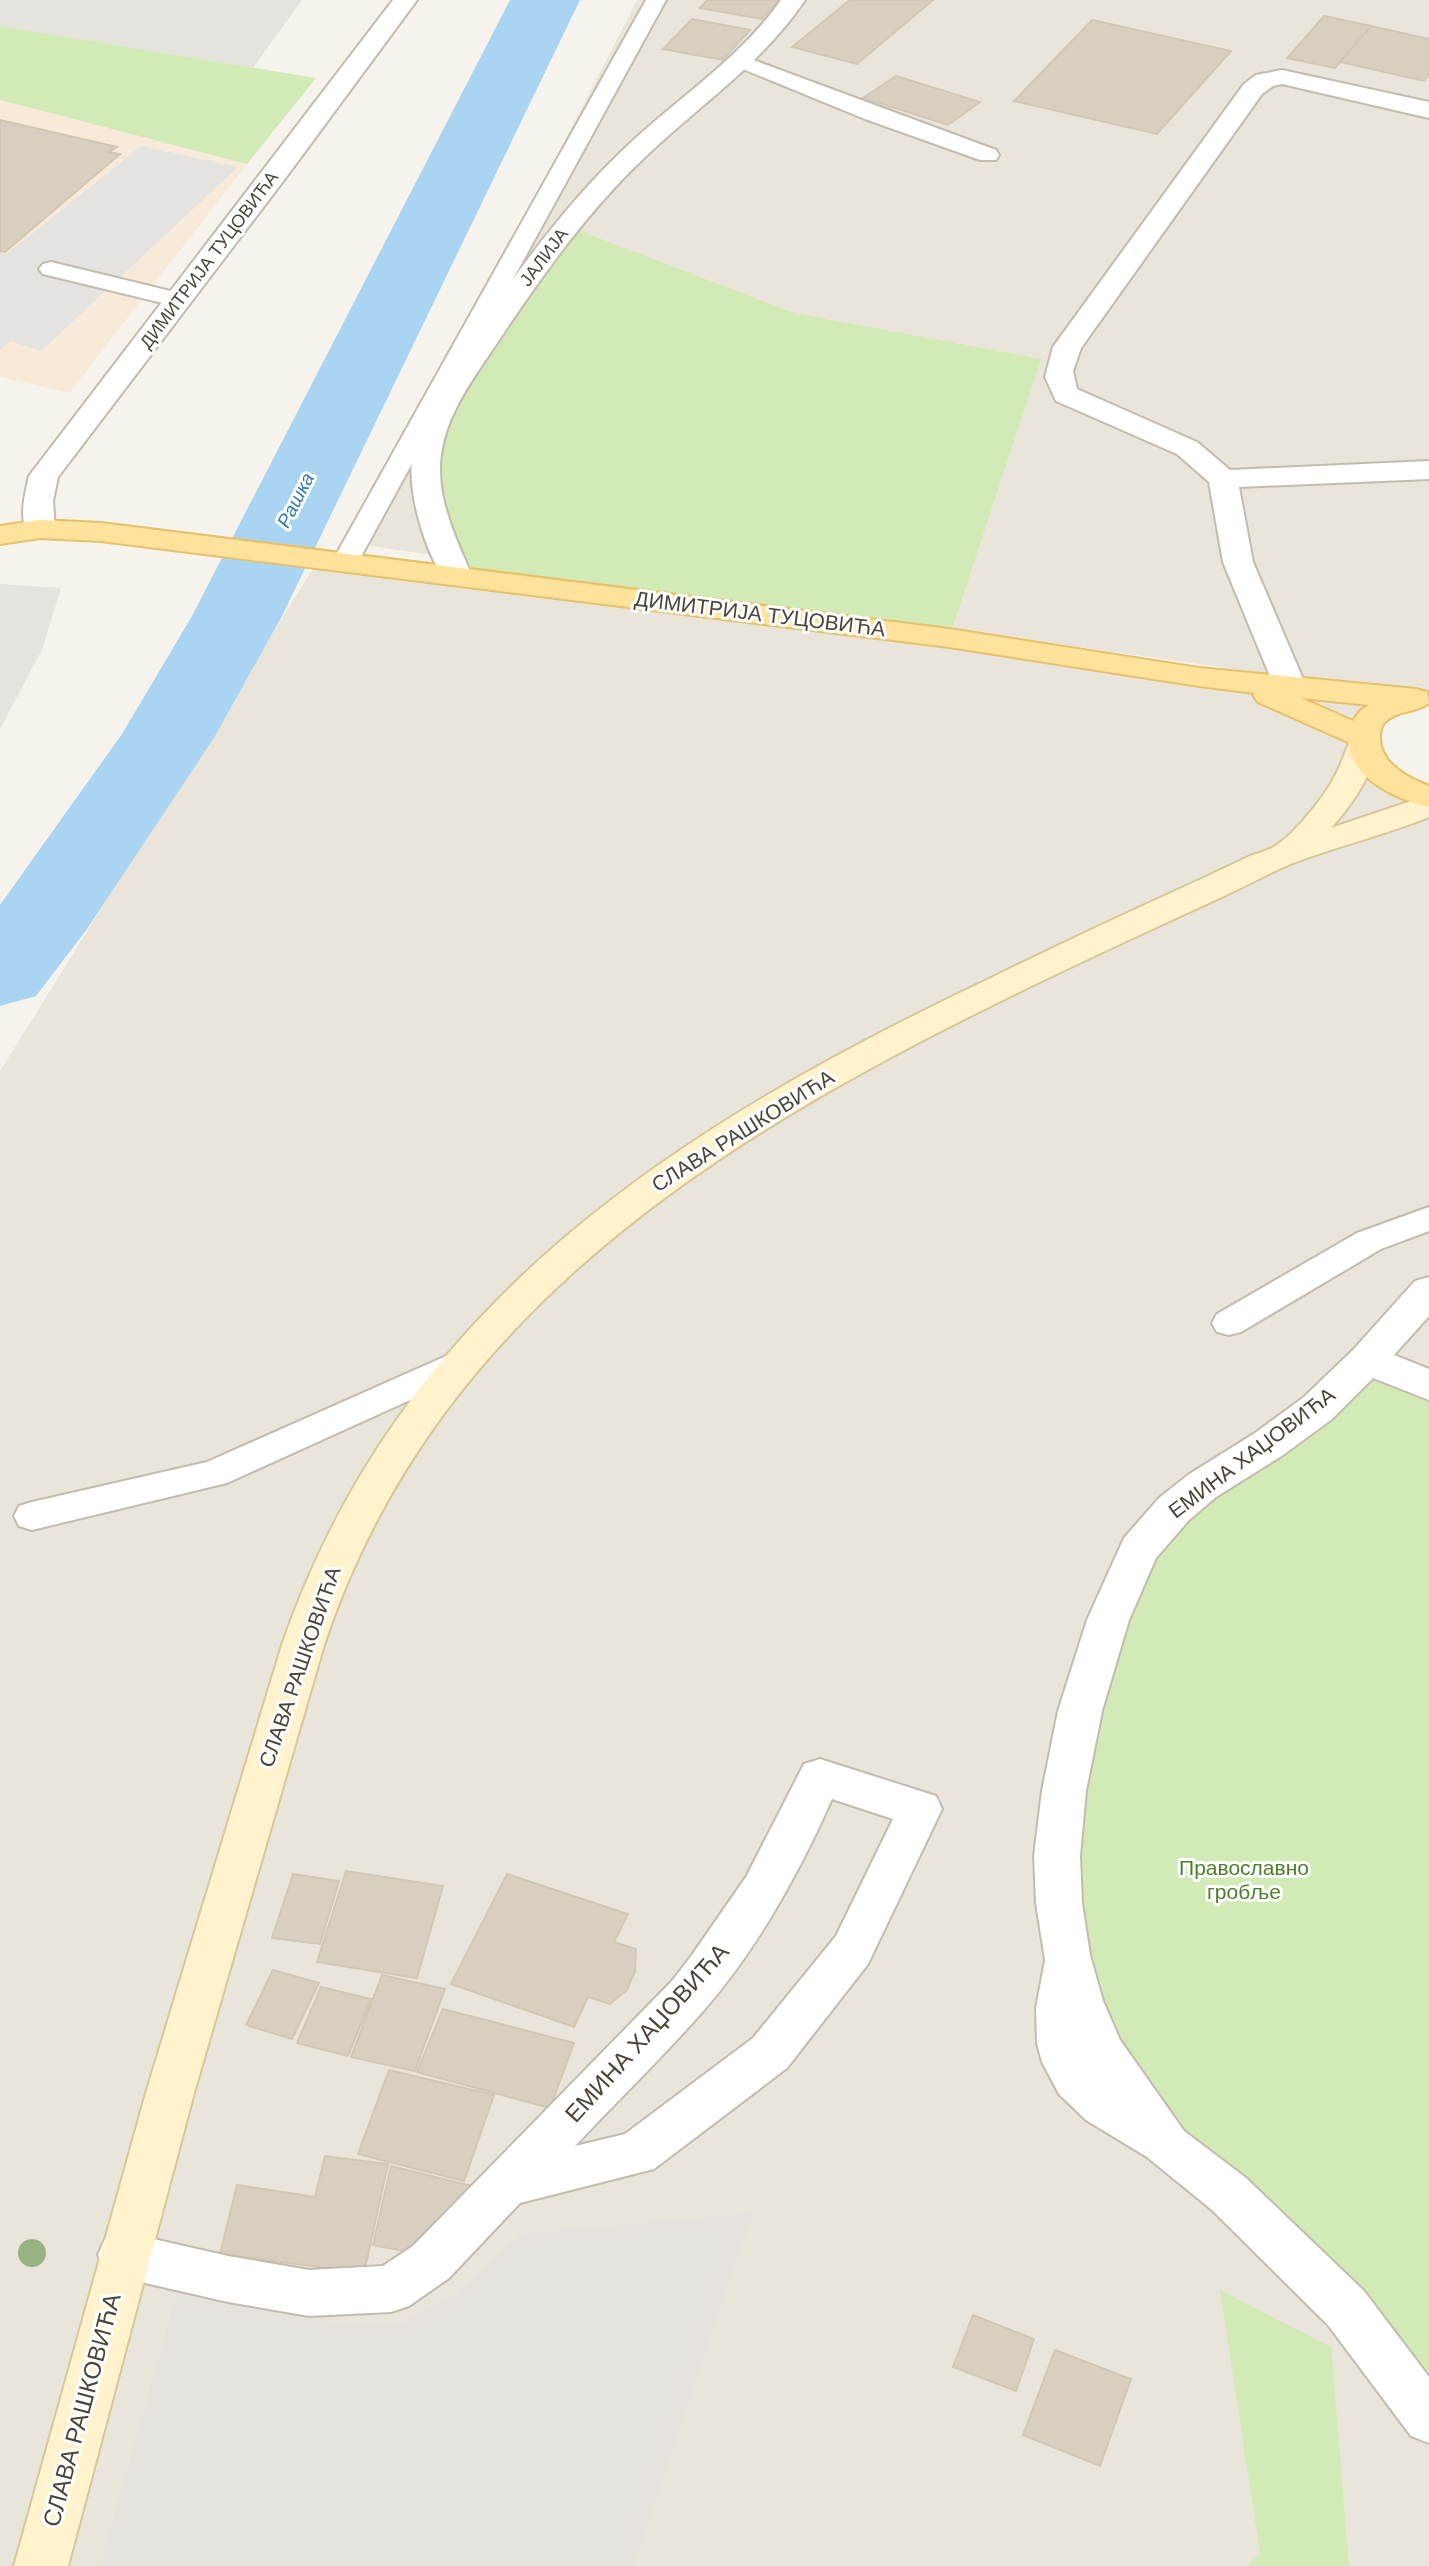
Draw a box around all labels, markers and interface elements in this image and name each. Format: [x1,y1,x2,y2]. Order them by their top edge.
street label: ДИМИТРИЈА ТУЦОВИЋА [134,166,284,354]
street label: ЈАЛИЈА [514,223,574,291]
water label: Рашка [271,468,320,532]
street label: ДИМИТРИЈА ТУЦОВИЋА [633,585,887,643]
street label: СЛАВА РАШКОВИЋА [646,1063,840,1199]
street label: ЕМИНА ХАЏОВИЋА [1163,1381,1341,1525]
street label: СЛАВА РАШКОВИЋА [253,1563,347,1771]
park label: Православно гробље [1179,1854,1309,1906]
street label: ЕМИНА ХАЏОВИЋА [558,1937,735,2129]
street label: СЛАВА РАШКОВИЋА [35,2290,128,2530]

